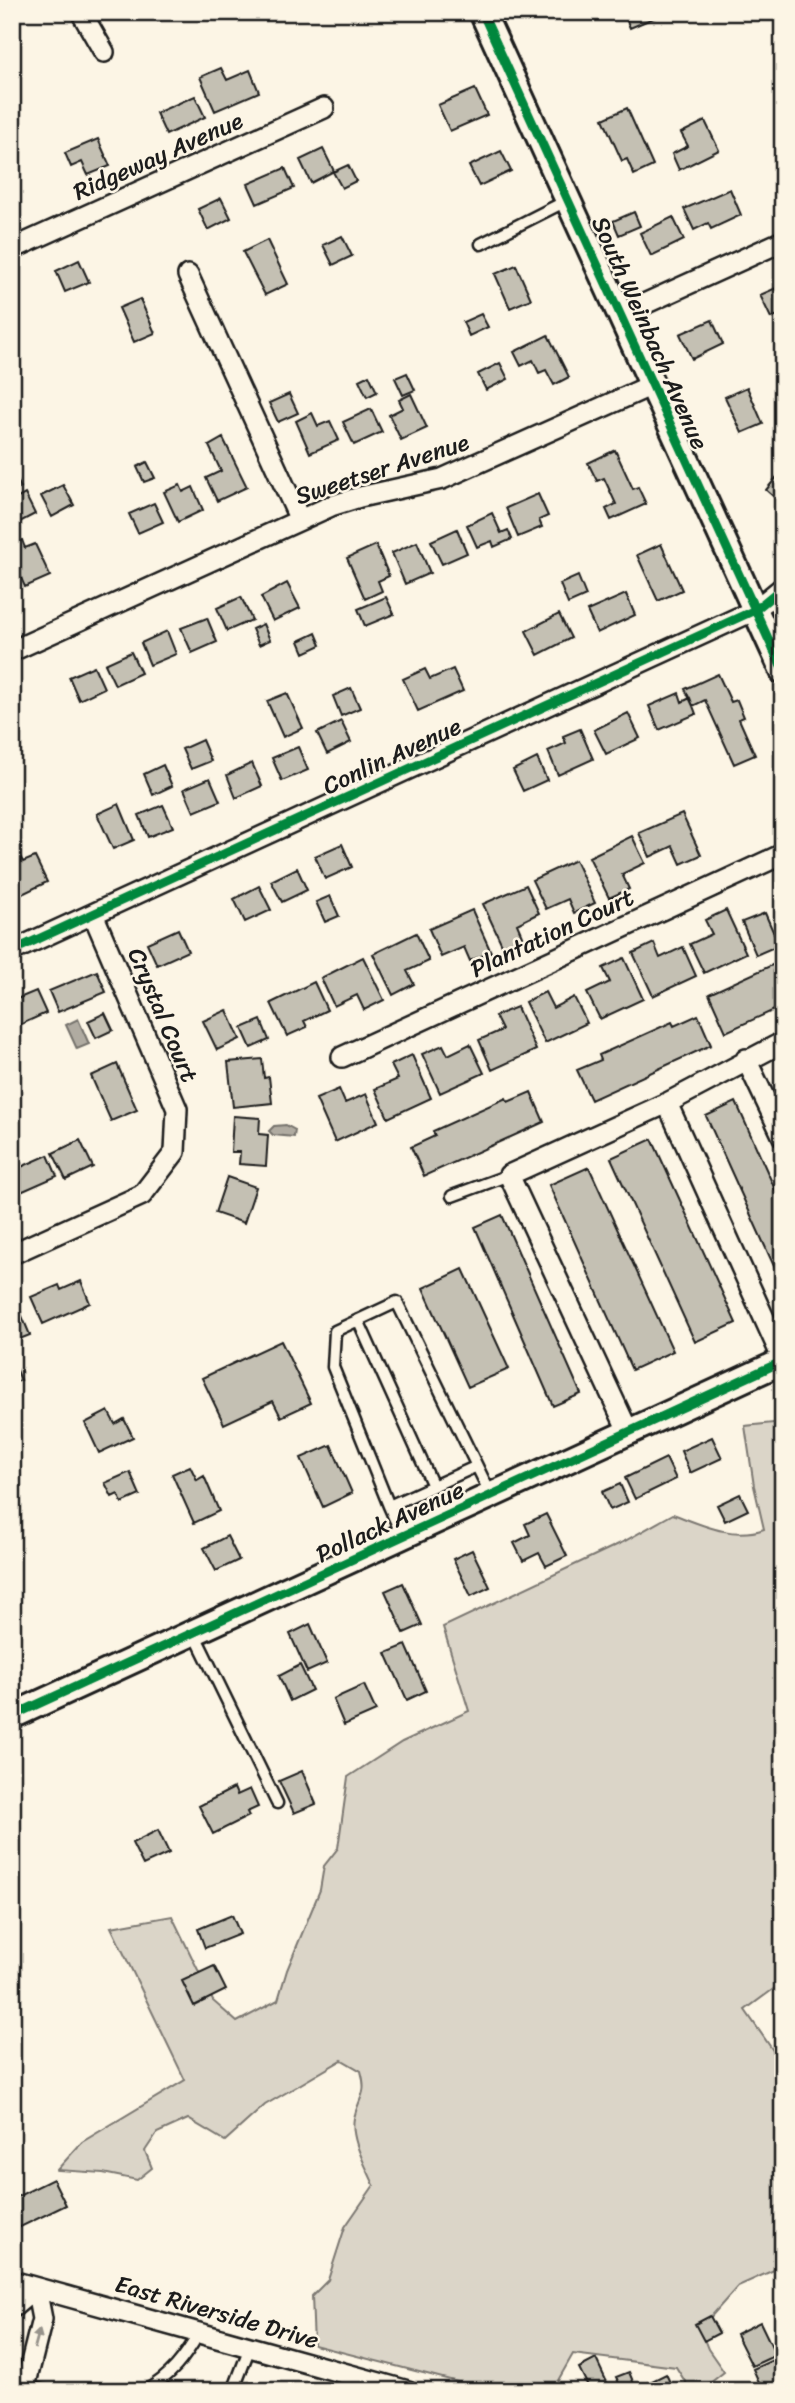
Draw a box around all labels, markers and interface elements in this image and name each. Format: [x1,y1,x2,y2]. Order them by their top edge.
street label: Ridgeway Avenue [66,100,250,212]
street label: South Weinbach Avenue [580,209,720,457]
street label: Sweetser Avenue [289,421,475,517]
street label: Conlin Avenue [315,705,469,807]
street label: Plantation Court [463,877,641,989]
street label: Crystal Court [116,941,210,1089]
street label: Pollack Avenue [309,1469,471,1575]
street label: East Riverside Drive [110,2263,324,2361]
one-way arrow [32,2328,43,2350]

